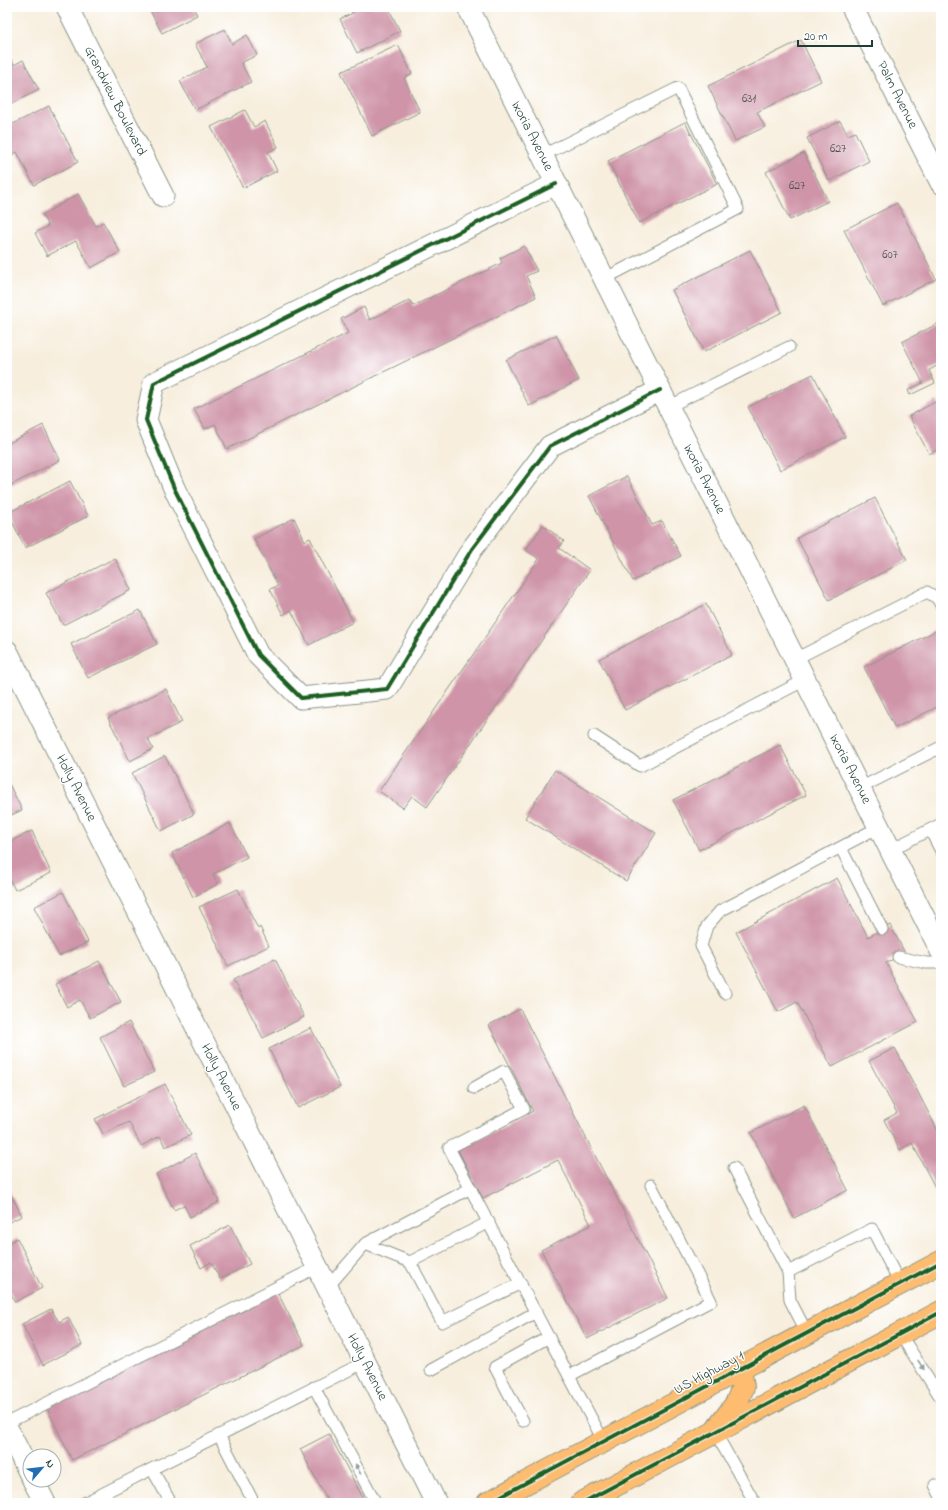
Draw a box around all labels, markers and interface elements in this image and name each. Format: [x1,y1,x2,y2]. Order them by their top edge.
scale bar [798,22,872,48]
text: 20 m [804,28,827,46]
street label: Grandview Boulevard [78,42,152,160]
street label: Palm Avenue [871,58,923,133]
house number: 631 [742,90,756,108]
street label: Ixoria Avenue [505,97,559,175]
house number: 627 [830,140,846,158]
house number: 627 [789,177,805,195]
house number: 607 [882,246,898,264]
street label: Ixoria Avenue [677,440,731,518]
street label: Ixoria Avenue [823,730,877,808]
street label: Holly Avenue [49,751,102,826]
street label: Holly Avenue [194,1040,247,1115]
street label: Holly Avenue [340,1330,393,1405]
street label: US Highway 1 [670,1345,749,1401]
one-way arrow [917,1360,925,1371]
north arrow [22,1448,62,1488]
text: N [41,1457,59,1471]
one-way arrow [354,1463,361,1474]

